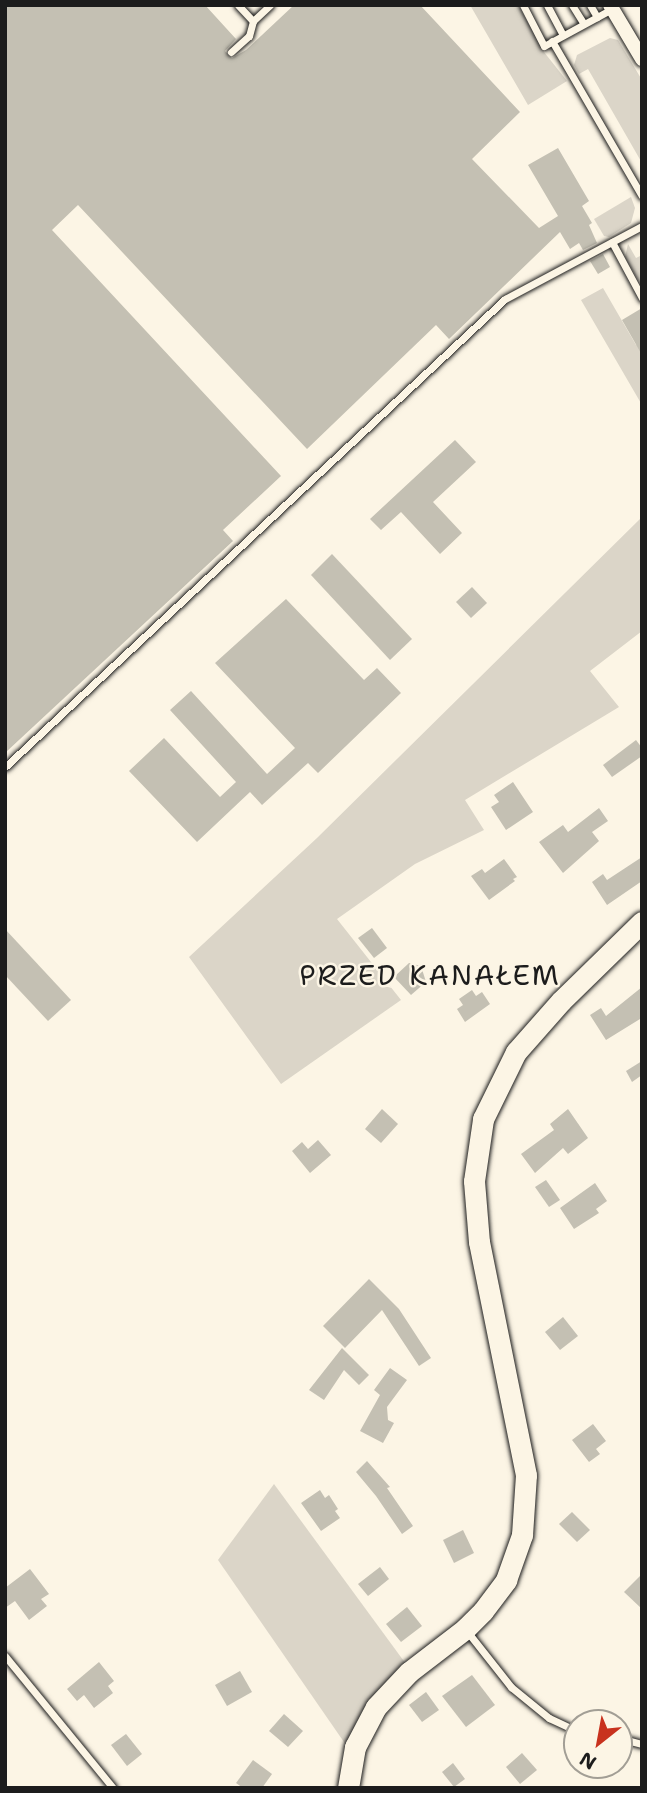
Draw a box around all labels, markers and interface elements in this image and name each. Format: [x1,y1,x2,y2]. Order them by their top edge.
district label: PRZED KANAŁEM [301,958,559,992]
north arrow [563,1709,633,1779]
text: N [575,1746,601,1775]

